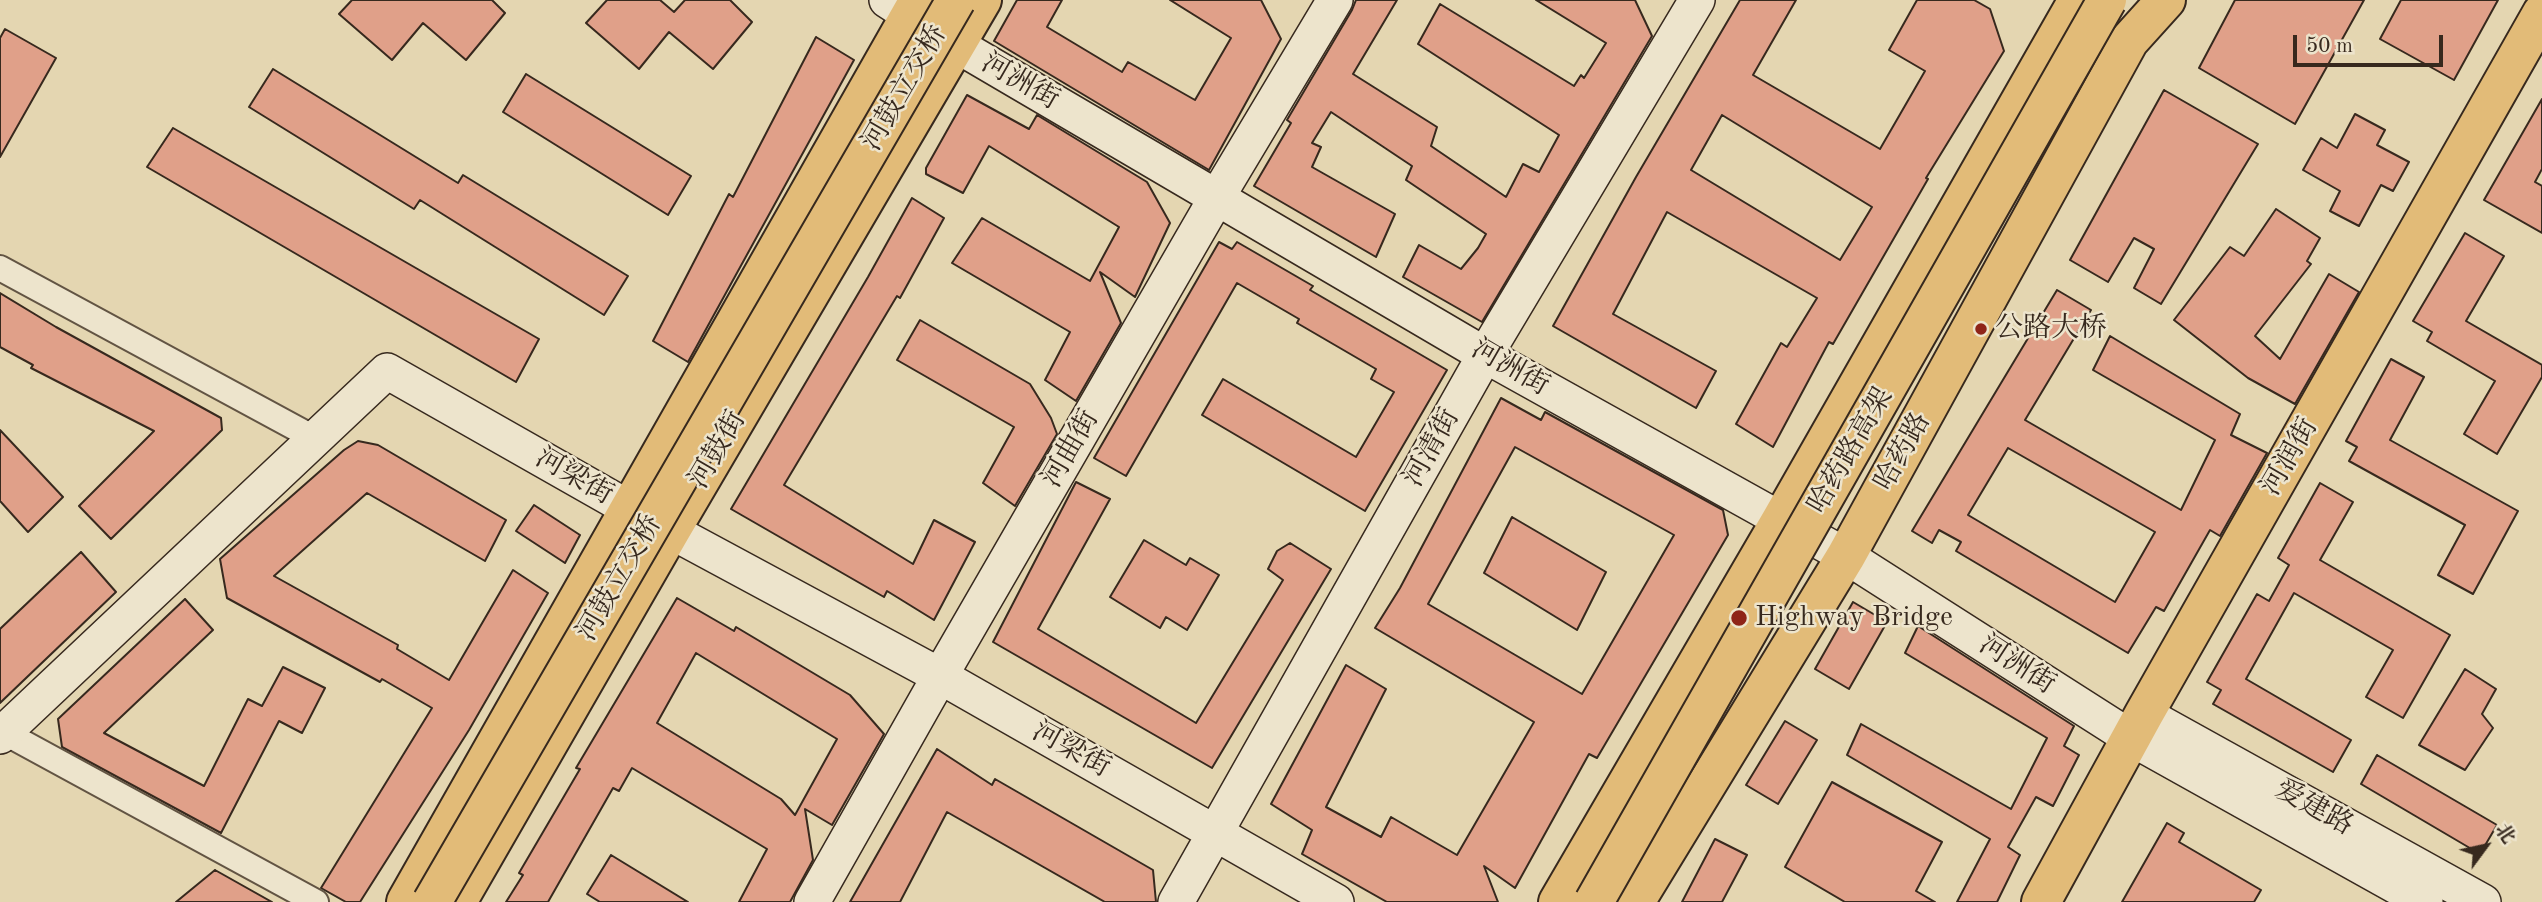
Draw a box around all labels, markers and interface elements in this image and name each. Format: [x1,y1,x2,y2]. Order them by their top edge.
street label: 河鼓立交桥 [855,19,955,157]
scale bar [2297,21,2448,65]
text: 50 m [2306,36,2353,57]
street label: 河洲街 [975,46,1065,118]
place label: 公路大桥 [1995,312,2107,346]
marker: 公路大桥 [1973,321,1989,337]
street label: 河洲街 [1465,332,1555,404]
street label: 哈药路高架 [1801,382,1901,520]
street label: 河清街 [1397,403,1467,493]
street label: 河曲街 [1035,404,1107,494]
street label: 河鼓街 [682,405,754,495]
street label: 哈药路 [1868,407,1938,497]
street label: 河润街 [2254,412,2326,502]
street label: 河梁街 [529,441,619,513]
street label: 河鼓立交桥 [570,509,670,647]
place label: Highway Bridge [1755,601,1953,635]
marker: Highway Bridge [1729,608,1749,628]
street label: 河洲街 [1973,628,2061,702]
street label: 河梁街 [1026,715,1116,785]
street label: 爱建路 [2269,773,2359,843]
north arrow [2451,811,2521,881]
text: 北 [2491,821,2517,847]

